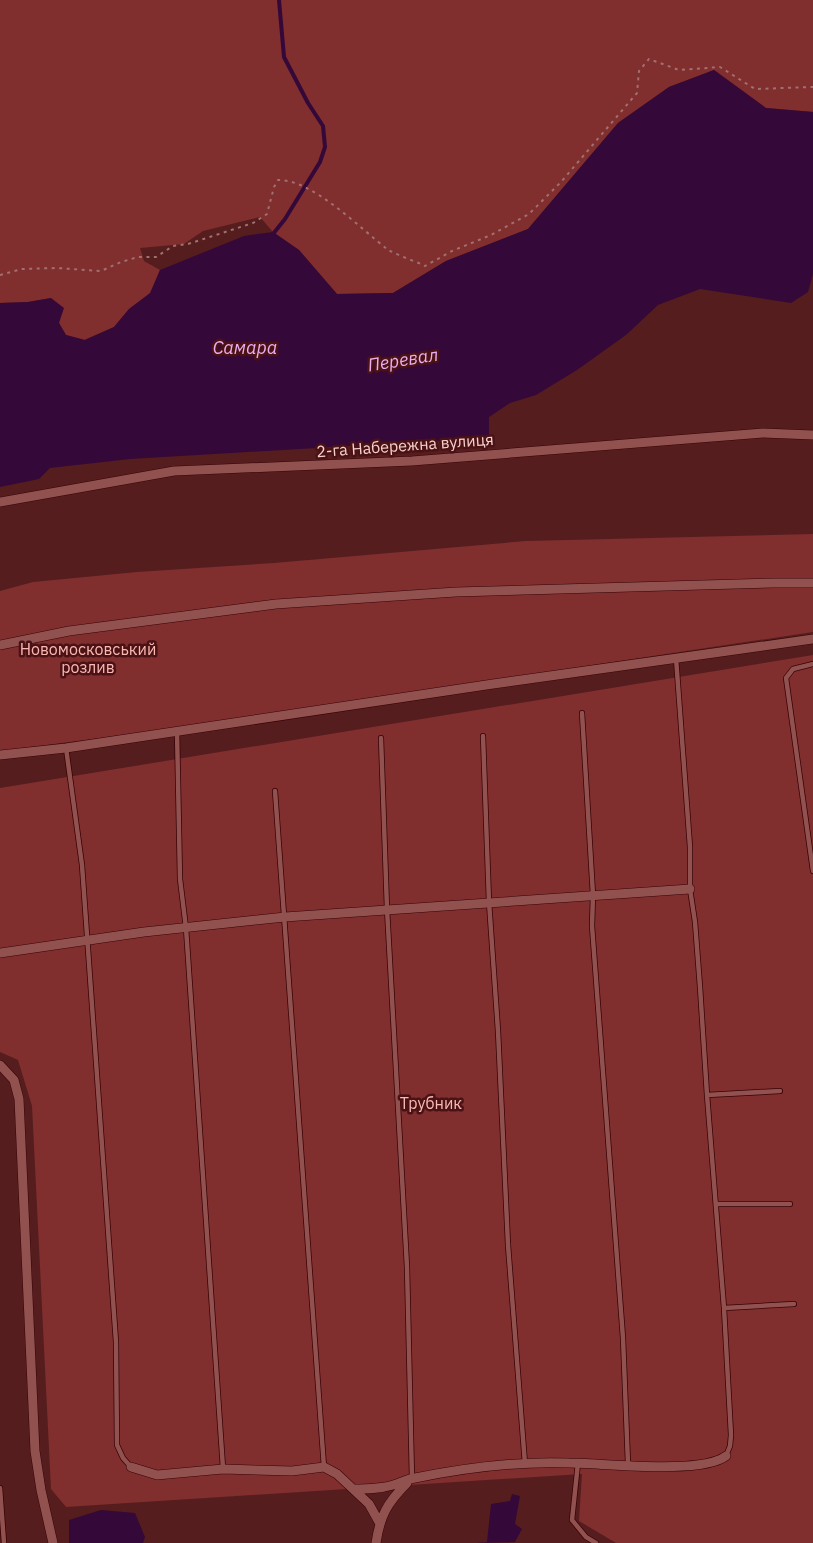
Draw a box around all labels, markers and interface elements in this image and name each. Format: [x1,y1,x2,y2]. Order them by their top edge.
water label: Самара [213,336,277,359]
water label: Перевал [366,343,440,376]
street label: 2-га Набережна вулиця [316,429,494,461]
park label: Новомосковський розлив [20,639,156,677]
park label: Трубник [400,1093,462,1113]

